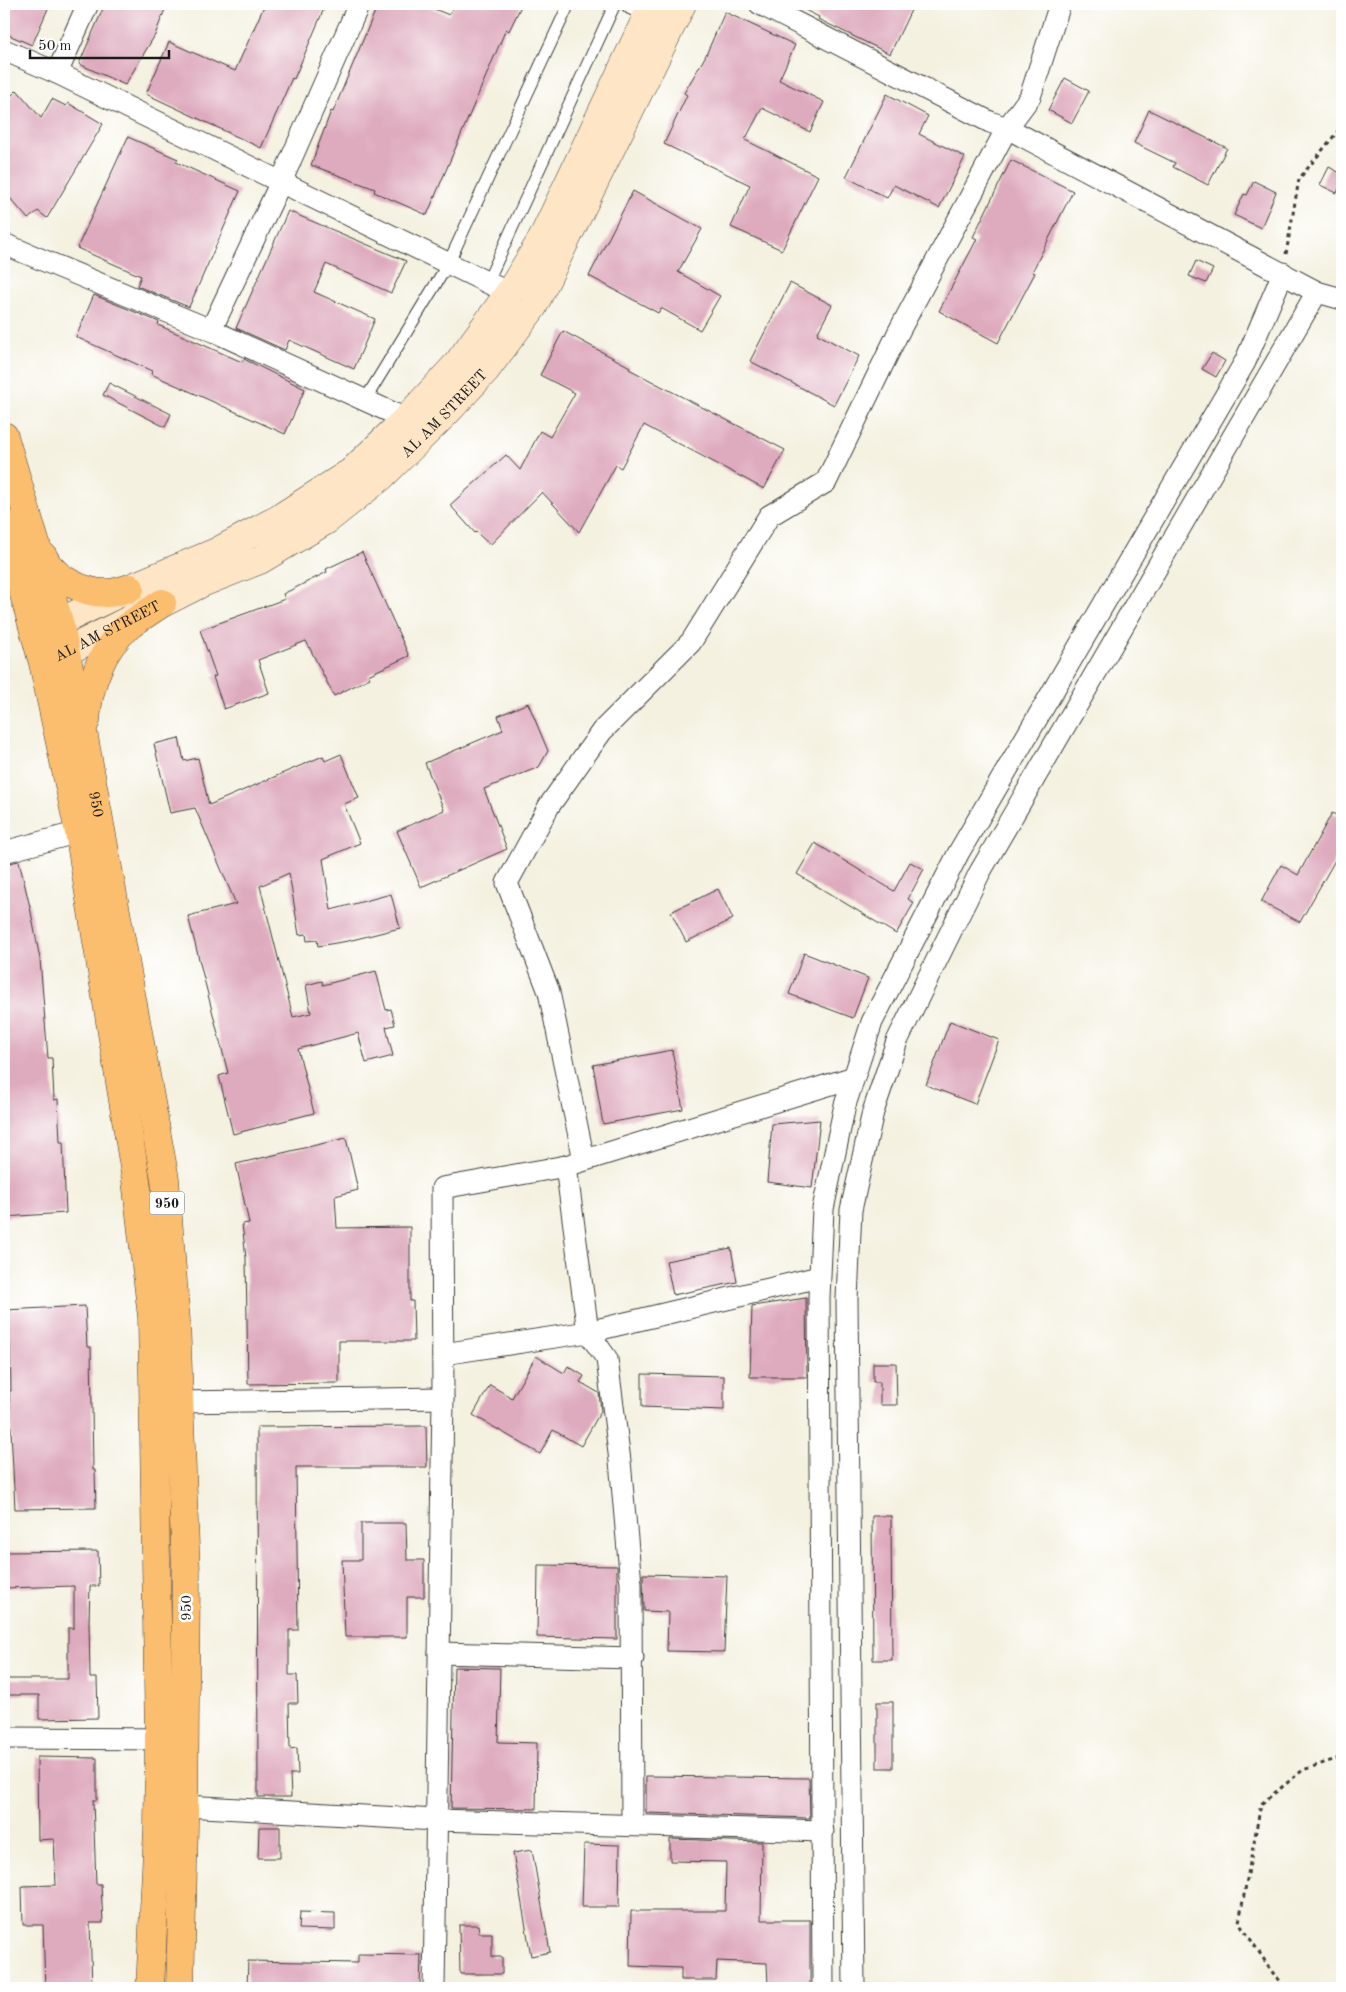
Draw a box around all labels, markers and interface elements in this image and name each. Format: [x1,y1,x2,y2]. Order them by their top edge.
scale bar [30,28,169,60]
text: 50 m [38,39,72,54]
street label: AL AM STREET [399,368,491,461]
street label: AL AM STREET [53,599,163,665]
street label: 950 [85,790,105,819]
road number: 950 [150,1192,184,1214]
street label: 950 [180,1595,195,1621]

